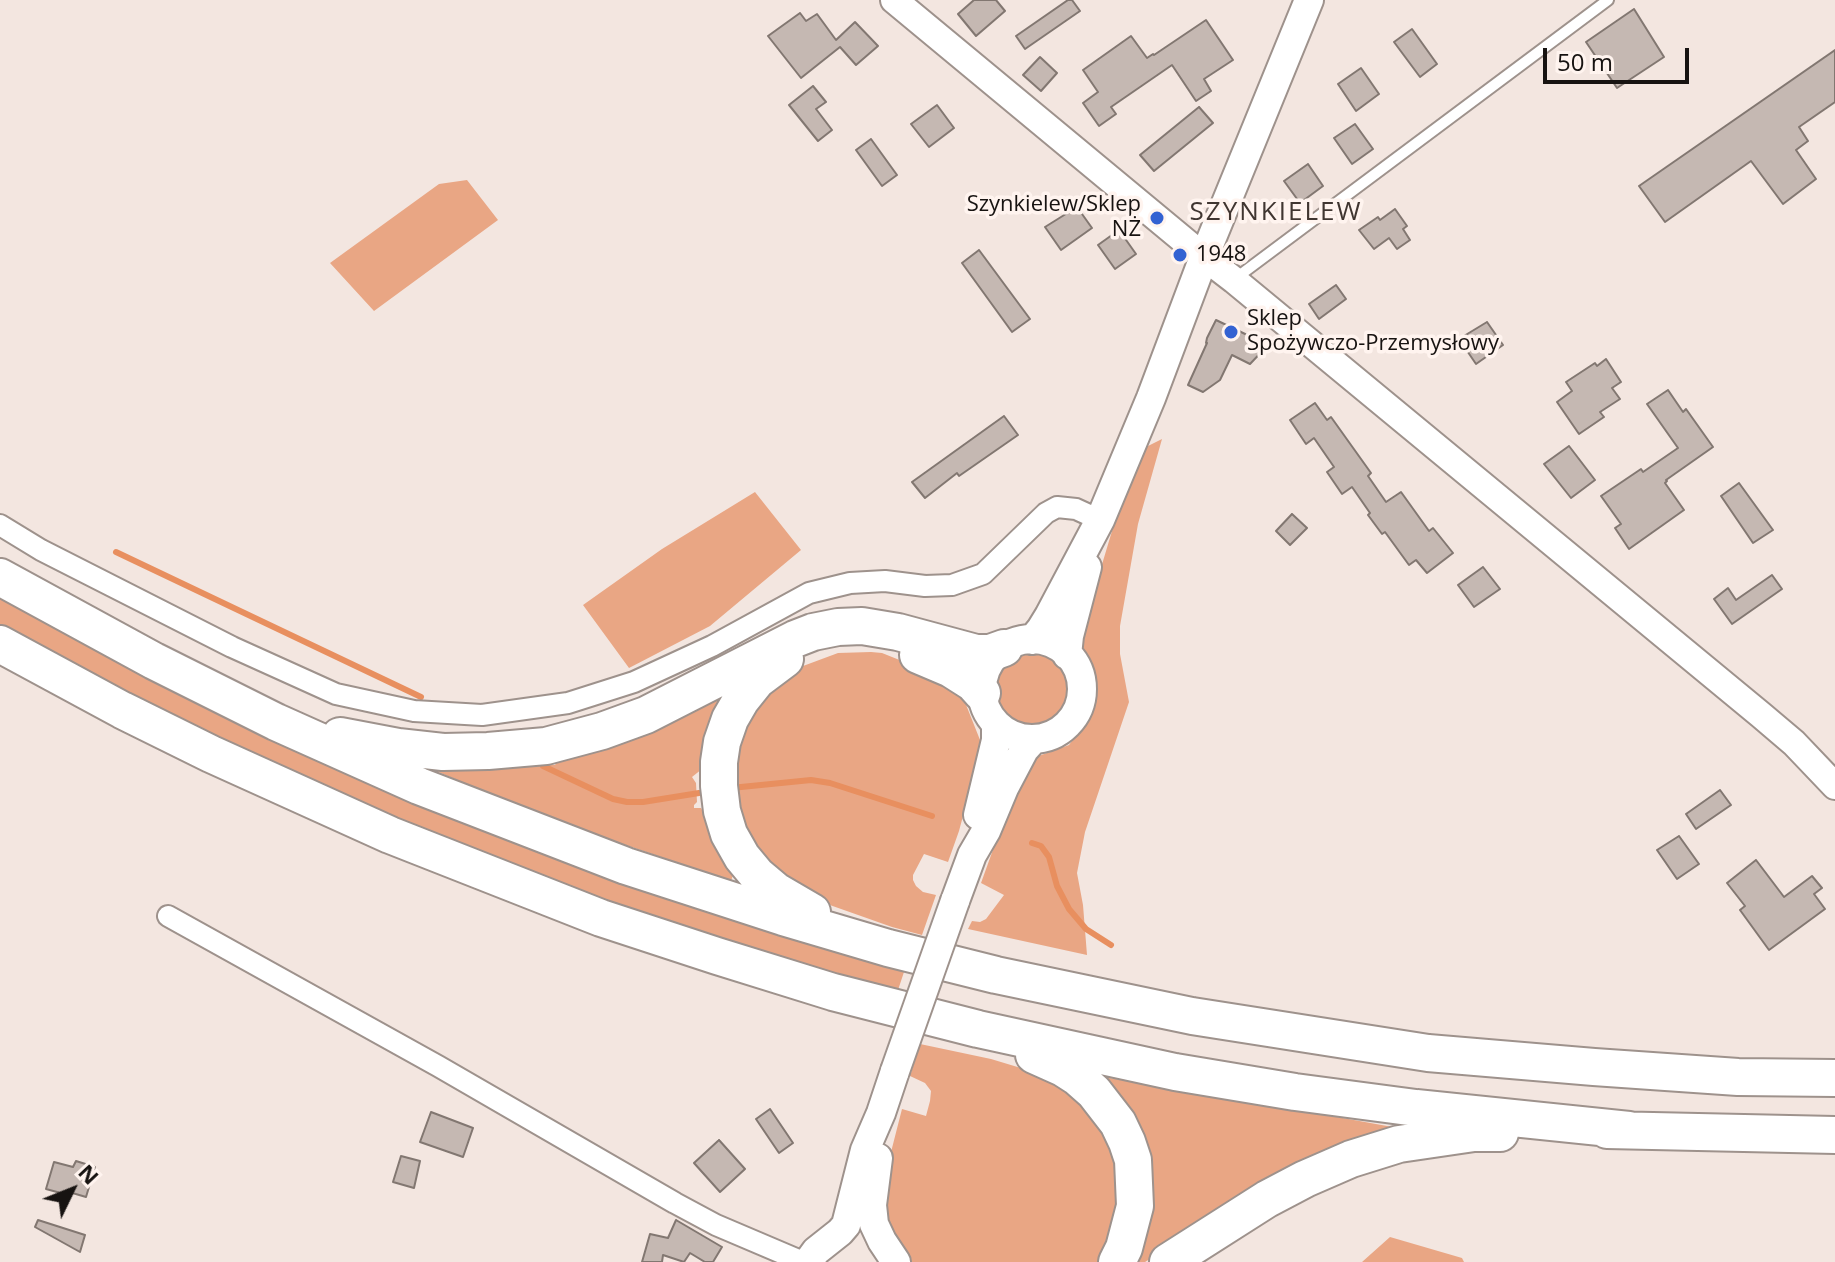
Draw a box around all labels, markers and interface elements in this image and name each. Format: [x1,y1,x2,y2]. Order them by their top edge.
scale bar [1547,32,1693,82]
text: 50 m [1557,45,1613,78]
place label: Szynkielew/Sklep NŻ [967,192,1141,244]
district label: SZYNKIELEW [1190,197,1362,229]
marker: Szynkielew/Sklep NŻ [1148,209,1166,227]
place label: 1948 [1196,242,1246,268]
marker: 1948 [1171,246,1189,264]
place label: Sklep Spożywczo-Przemysłowy [1247,306,1499,358]
marker: Sklep Spożywczo-Przemysłowy [1222,323,1240,341]
north arrow [32,1150,112,1230]
text: N [72,1157,107,1190]

